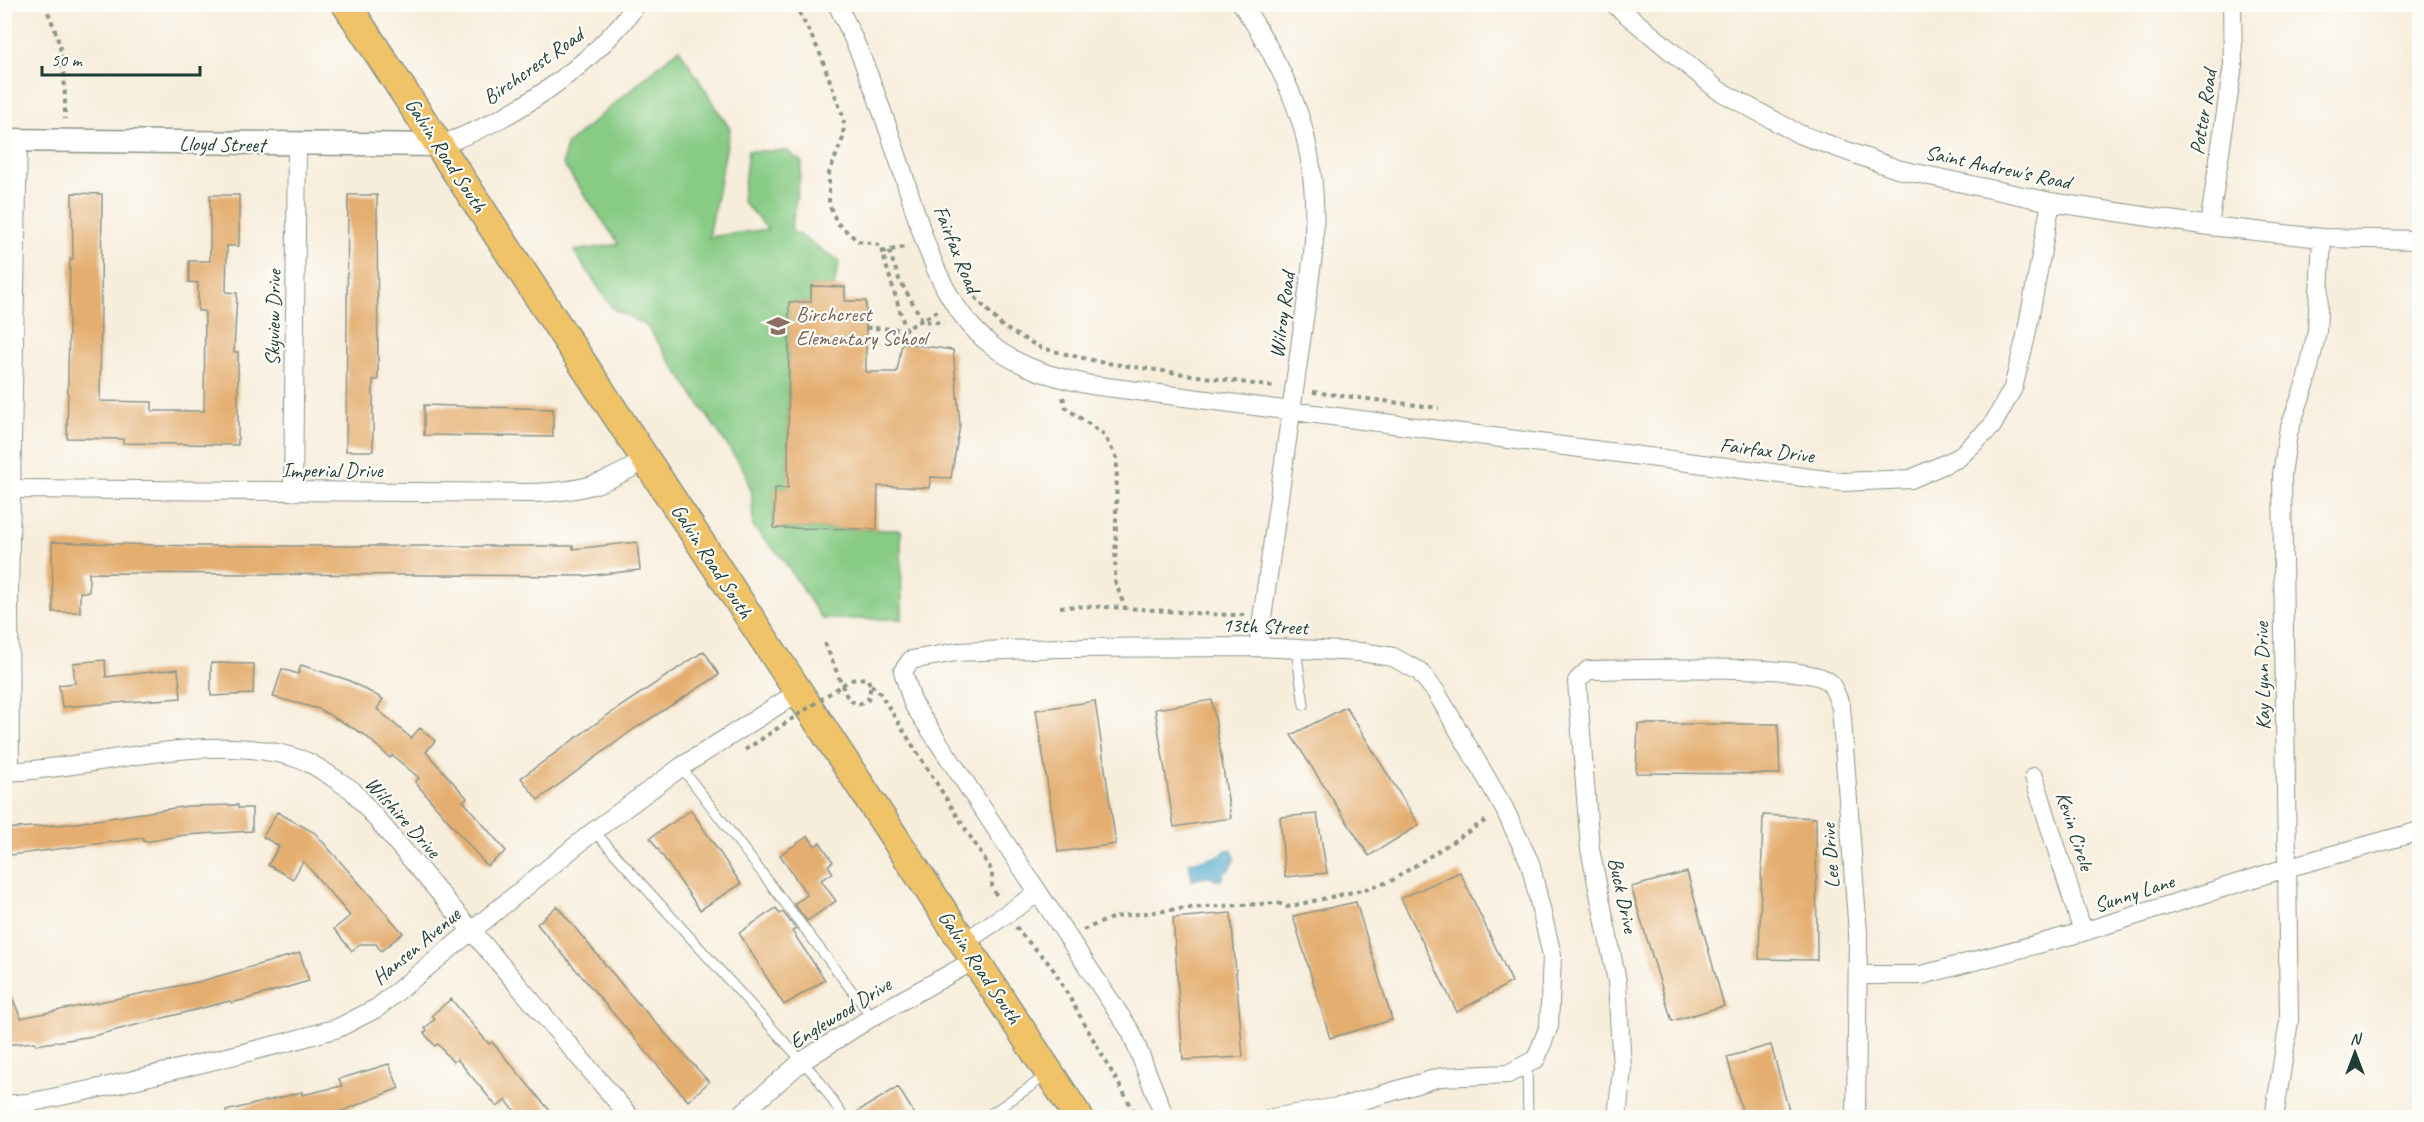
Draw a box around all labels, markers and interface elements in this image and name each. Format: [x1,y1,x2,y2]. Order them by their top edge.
street label: Birchcrest Road [478,20,591,110]
scale bar [42,39,200,77]
text: 50 m [51,49,84,71]
street label: Potter Road [2183,64,2223,156]
street label: Galvin Road South [399,93,493,217]
street label: Lloyd Street [179,130,268,158]
street label: Saint Andrew's Road [1923,139,2077,196]
street label: Fairfax Road [928,202,988,300]
street label: Skyview Drive [259,267,287,366]
street label: Wilroy Road [1263,267,1301,360]
place label: Birchcrest Elementary School [796,301,931,351]
school or university icon: Birchcrest Elementary School [765,313,791,339]
street label: Fairfax Drive [1719,431,1817,469]
street label: Imperial Drive [281,457,384,483]
street label: Galvin Road South [665,499,759,623]
street label: 13th Street [1222,612,1310,641]
street label: Kay Lynn Drive [2248,621,2276,730]
street label: Wilshire Drive [360,771,447,864]
street label: Kevin Circle [2050,788,2101,876]
street label: Lee Drive [1815,820,1845,889]
street label: Buck Drive [1602,855,1644,936]
street label: Sunny Lane [2091,868,2178,918]
street label: Hansen Avenue [367,901,466,990]
street label: Galvin Road South [933,905,1028,1029]
street label: Englewood Drive [784,971,897,1055]
north arrow [2325,1023,2385,1083]
text: N [2350,1029,2363,1049]

